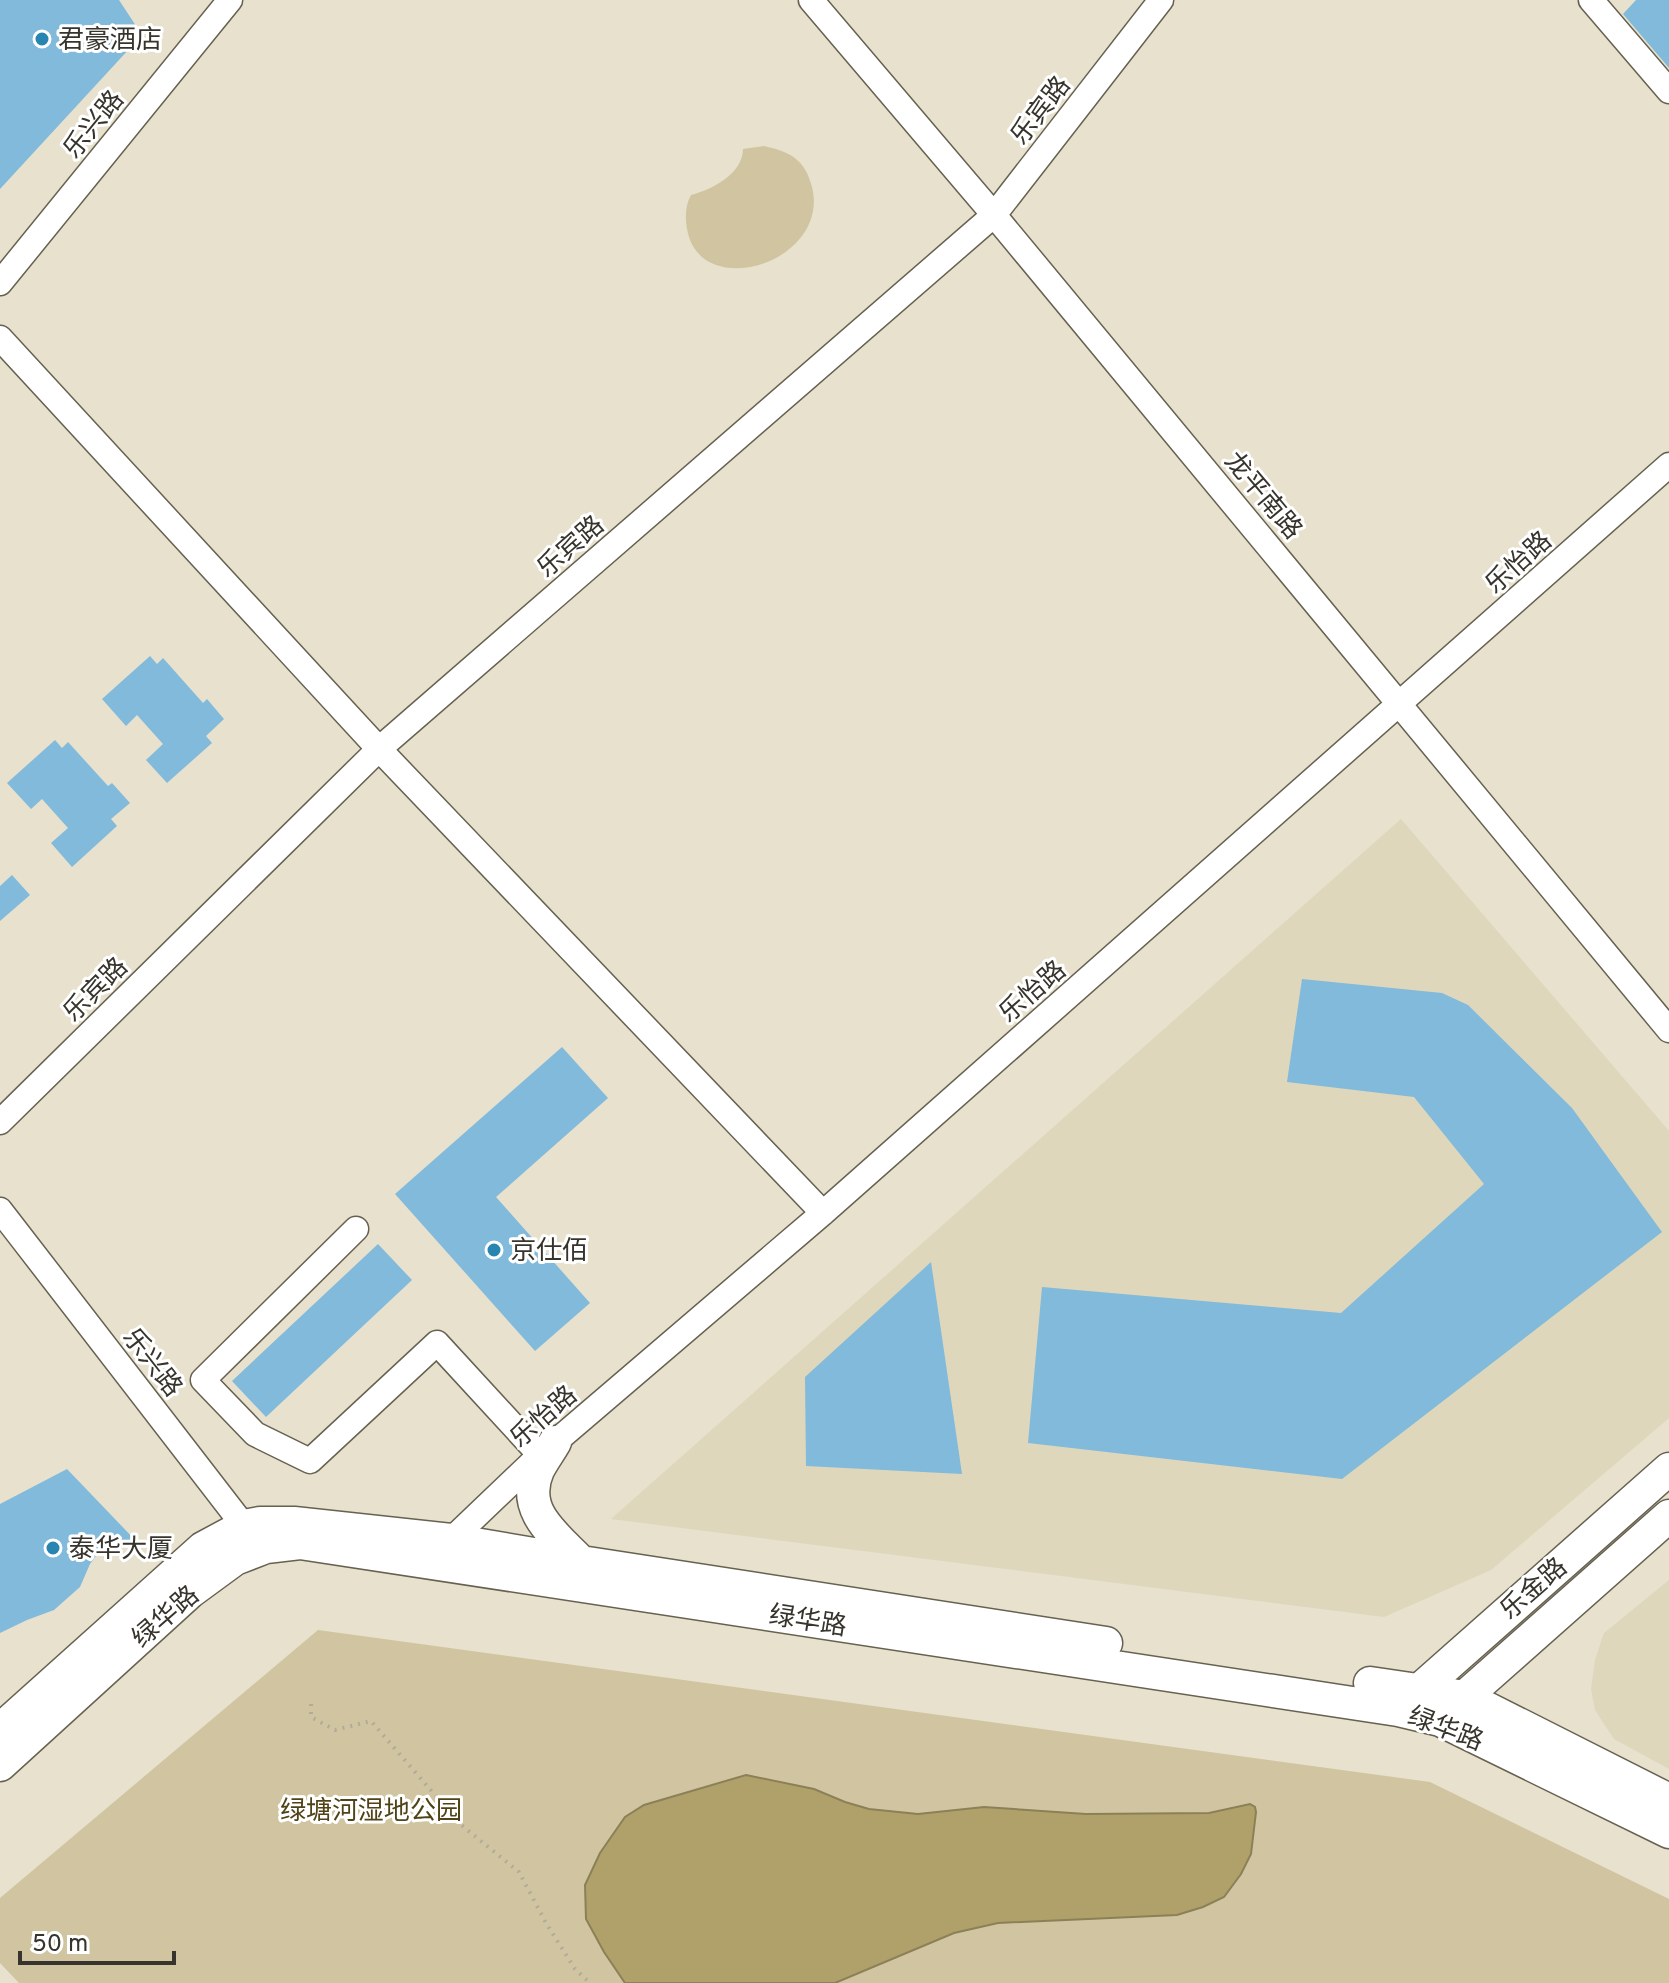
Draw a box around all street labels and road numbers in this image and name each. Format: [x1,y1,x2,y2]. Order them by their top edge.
street label: 乐宾路 [1005,71,1079,152]
street label: 乐兴路 [58,85,132,166]
street label: 龙平南路 [1216,446,1308,547]
street label: 乐宾路 [531,510,612,586]
street label: 乐怡路 [1480,525,1560,602]
street label: 乐宾路 [58,952,136,1030]
street label: 乐怡路 [993,955,1074,1031]
street label: 乐兴路 [114,1323,188,1404]
street label: 乐怡路 [504,1380,585,1456]
street label: 乐金路 [1494,1552,1575,1628]
street label: 绿华路 [126,1580,207,1656]
street label: 绿华路 [767,1600,849,1645]
street label: 绿华路 [1403,1701,1487,1760]

